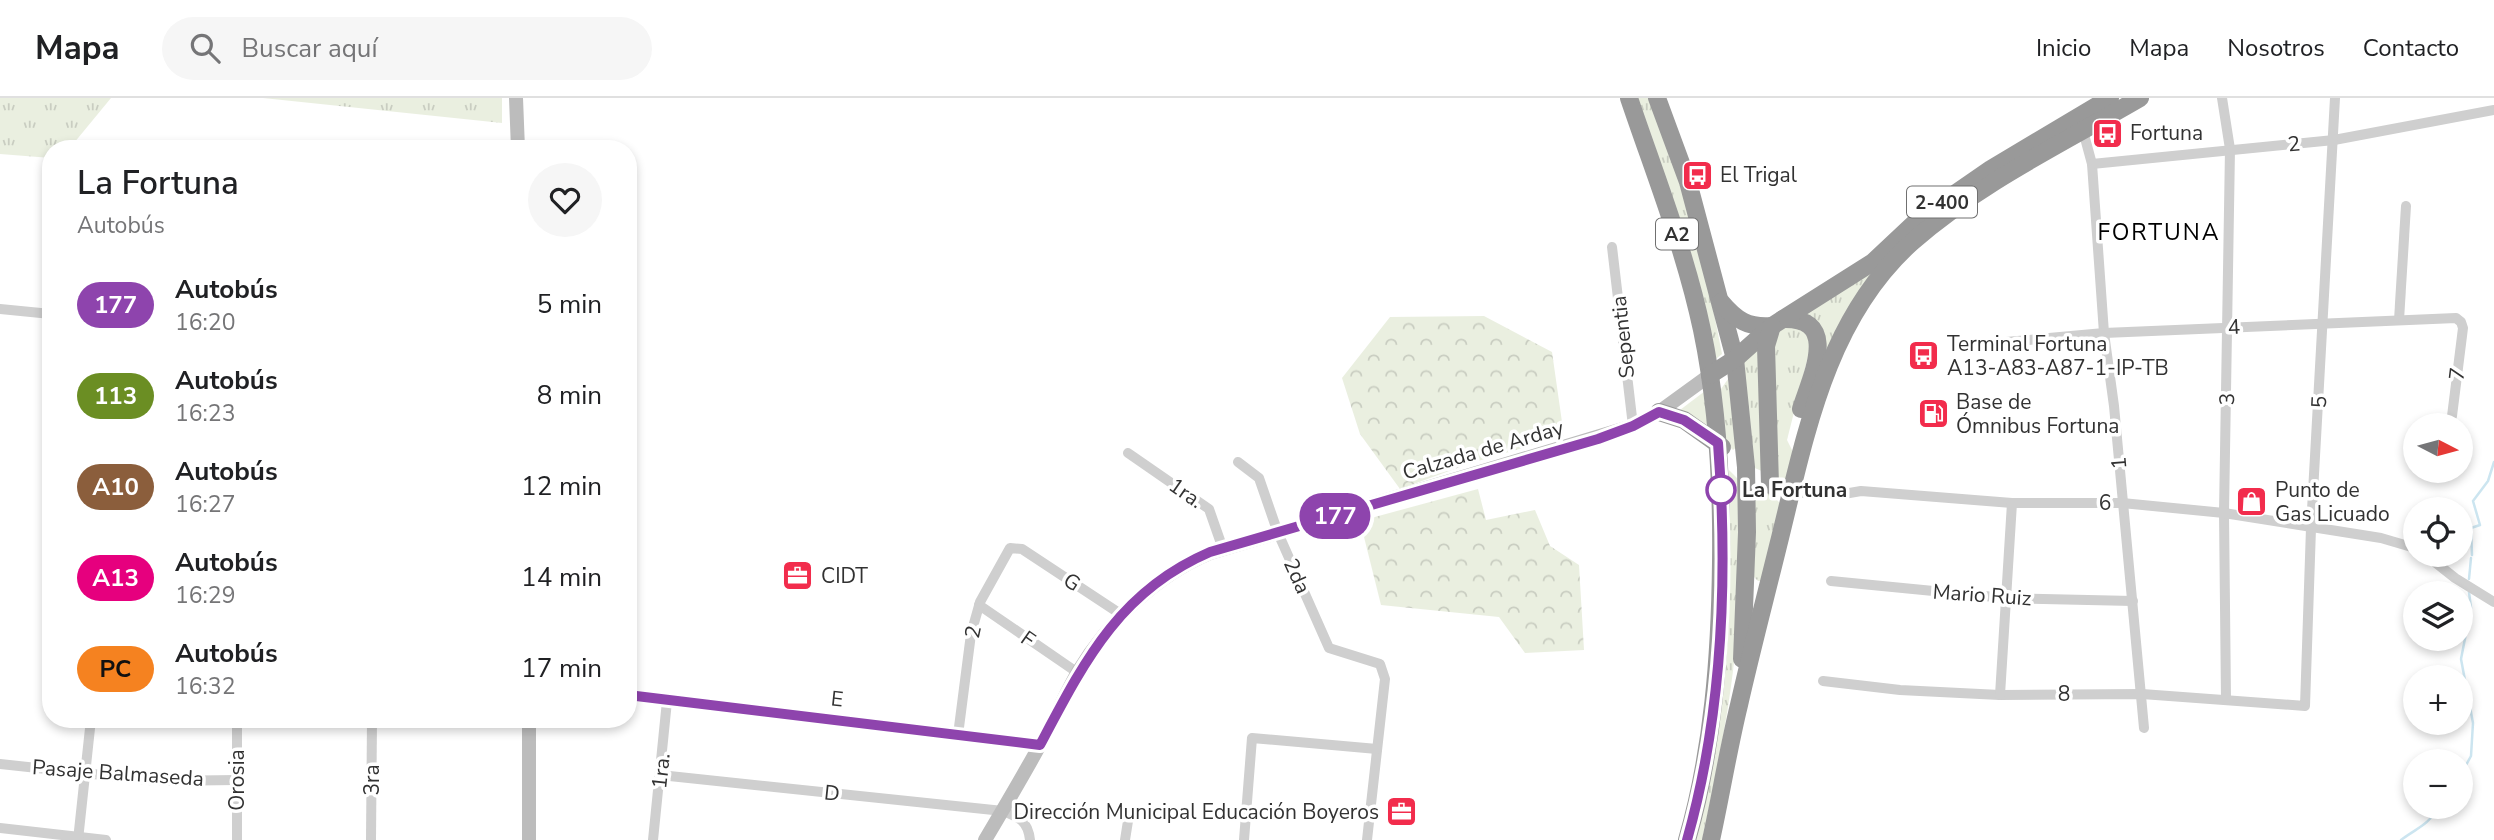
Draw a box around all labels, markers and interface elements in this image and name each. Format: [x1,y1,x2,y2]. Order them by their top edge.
search box [162,17,652,80]
text: Mapa [35,26,120,71]
icon: search [186,29,224,67]
text: Buscar aquí [242,31,377,66]
text: Inicio [2036,32,2091,64]
text: Mapa [2129,32,2189,64]
text: Nosotros [2227,32,2325,64]
text: Contacto [2363,32,2459,64]
bus stop icon: Fortuna [2090,116,2124,150]
place label: Fortuna [2130,119,2203,147]
street label: 2 [2286,130,2302,158]
bus stop icon: El Trigal [1680,158,1714,192]
text: La Fortuna [77,161,239,206]
place label: El Trigal [1720,161,1798,189]
button: heart [528,163,602,237]
road number: 2-400 [1907,186,1977,218]
text: Autobús [77,210,165,241]
district label: FORTUNA [2097,217,2221,248]
road number: A2 [1656,218,1698,250]
text: Autobús [175,272,278,307]
text: 5 min [537,287,602,322]
text: 177 [94,289,137,321]
street label: Sepentia [1605,294,1641,380]
text: 16:20 [175,307,235,338]
street label: 4 [2227,313,2241,341]
place label: Terminal Fortuna A13-A83-A87-1-IP-TB [1947,330,2169,382]
bus stop icon: Terminal Fortuna A13-A83-A87-1-IP-TB [1907,339,1941,373]
text: Autobús [175,363,278,398]
street label: 7 [2442,366,2472,382]
text: 8 min [537,378,602,413]
text: 113 [94,380,137,412]
place label: Base de Ómnibus Fortuna [1956,388,2119,440]
street label: 3 [2213,392,2241,406]
street label: 5 [2305,395,2333,409]
fuel station icon: Base de Ómnibus Fortuna [1916,397,1950,431]
text: 16:23 [175,398,235,429]
north arrow [2403,413,2473,483]
map controls [2403,413,2473,819]
street label: Calzada de Arday [1399,414,1567,486]
text: Autobús [175,454,278,489]
street label: 1 [2105,455,2133,471]
text: 12 min [521,469,602,504]
text: A10 [92,471,139,503]
street label: 1ra. [1163,471,1209,515]
marker: La Fortuna [1706,475,1736,505]
place label: La Fortuna [1742,476,1847,504]
place label: Punto de Gas Licuado [2275,476,2390,528]
shop icon: Punto de Gas Licuado [2235,485,2269,519]
text: 16:27 [175,489,235,520]
street label: 6 [2099,489,2111,517]
line badge: 177 [1295,493,1375,539]
button: locate [2403,497,2473,567]
text: 177 [1313,500,1357,532]
text: Autobús [175,545,278,580]
street label: 2da [1277,554,1317,598]
office icon: CIDT [781,559,815,593]
text: 14 min [521,560,602,595]
text: A13 [92,562,139,594]
place label: CIDT [821,562,868,590]
street label: G [1058,566,1086,598]
street label: Mario Ruiz [1932,578,2033,612]
text: 16:29 [175,580,235,611]
button: layers [2403,581,2473,651]
street label: 2 [958,623,988,641]
street label: F [1015,624,1041,654]
text: Autobús [175,636,278,671]
text: 17 min [521,651,602,686]
text: PC [100,653,131,685]
button: + [2403,665,2473,735]
text: 16:32 [175,671,235,702]
street label: 8 [2058,680,2070,708]
street label: E [829,684,845,714]
street label: Orosia [223,749,251,811]
button: − [2403,749,2473,819]
street label: 1ra. [645,752,677,790]
street label: Pasaje Balmaseda [31,753,205,793]
street label: 3ra [358,764,386,796]
street label: D [823,778,841,808]
office icon: Dirección Municipal Educación Boyeros [1385,795,1419,829]
place label: Dirección Municipal Educación Boyeros [1014,798,1379,826]

